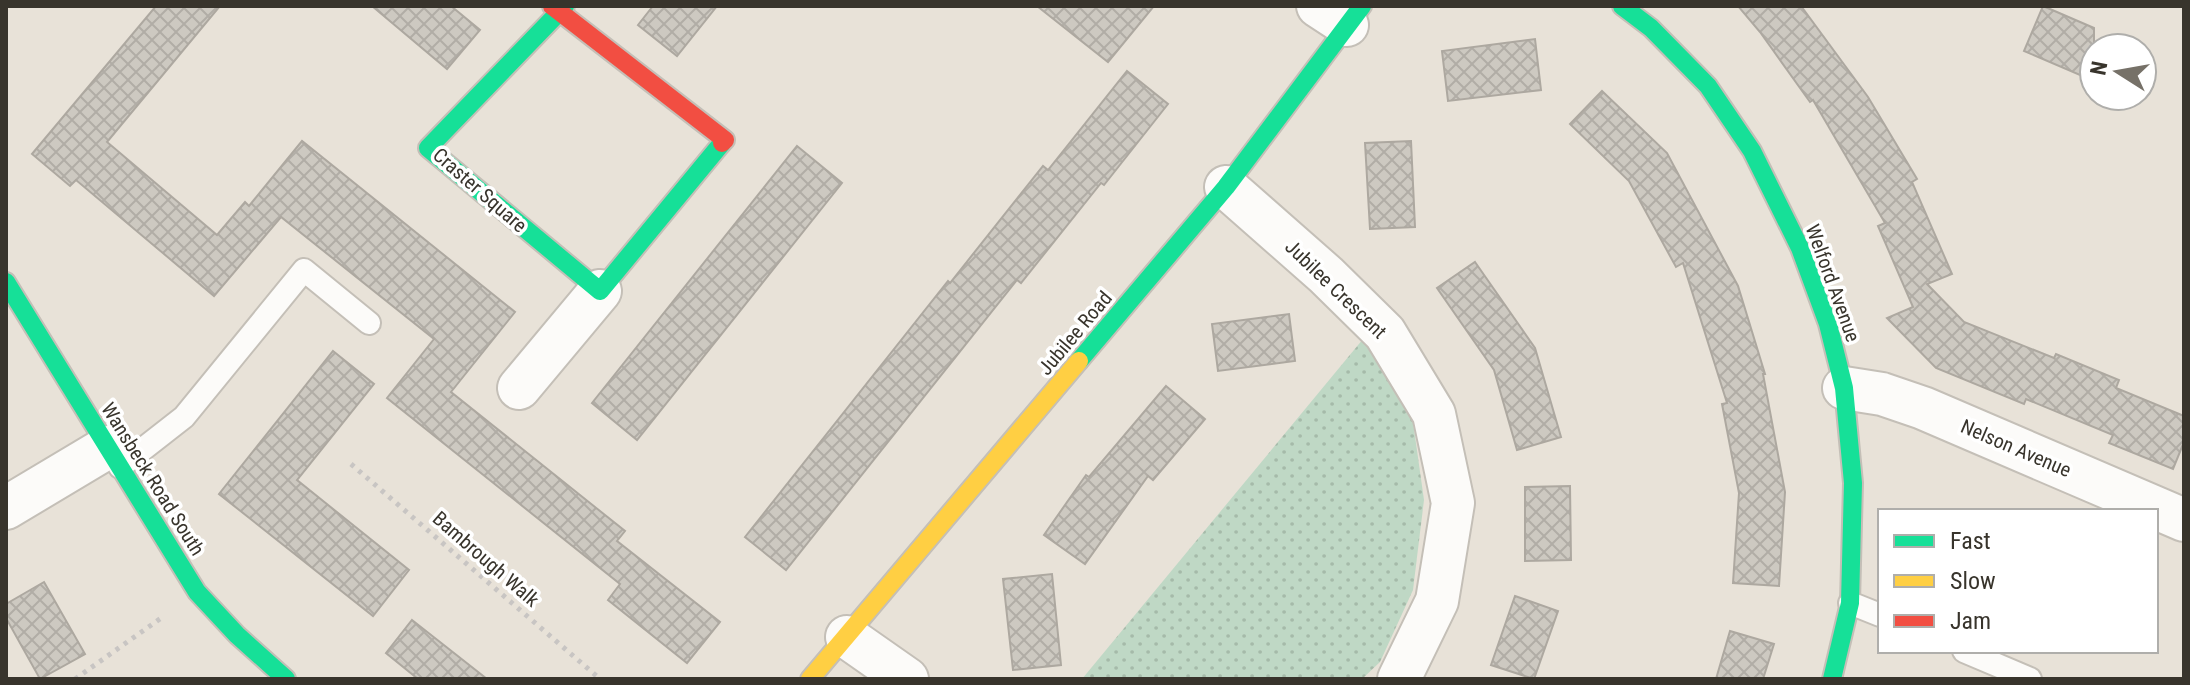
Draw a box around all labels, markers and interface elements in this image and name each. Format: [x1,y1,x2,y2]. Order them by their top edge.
north arrow [2078,32,2158,112]
text: N [2085,59,2112,77]
street label: Craster Square [428,143,532,237]
street label: Welford Avenue [1801,221,1865,345]
street label: Jubilee Crescent [1280,235,1392,343]
street label: Jubilee Road [1033,286,1117,380]
street label: Wansbeck Road South [96,398,210,560]
street label: Nelson Avenue [1957,414,2075,482]
street label: Bambrough Walk [428,506,544,612]
legend [1878,509,2158,653]
text: Fast [1950,527,1991,555]
text: Slow [1950,567,1996,595]
text: Jam [1950,607,1991,635]

